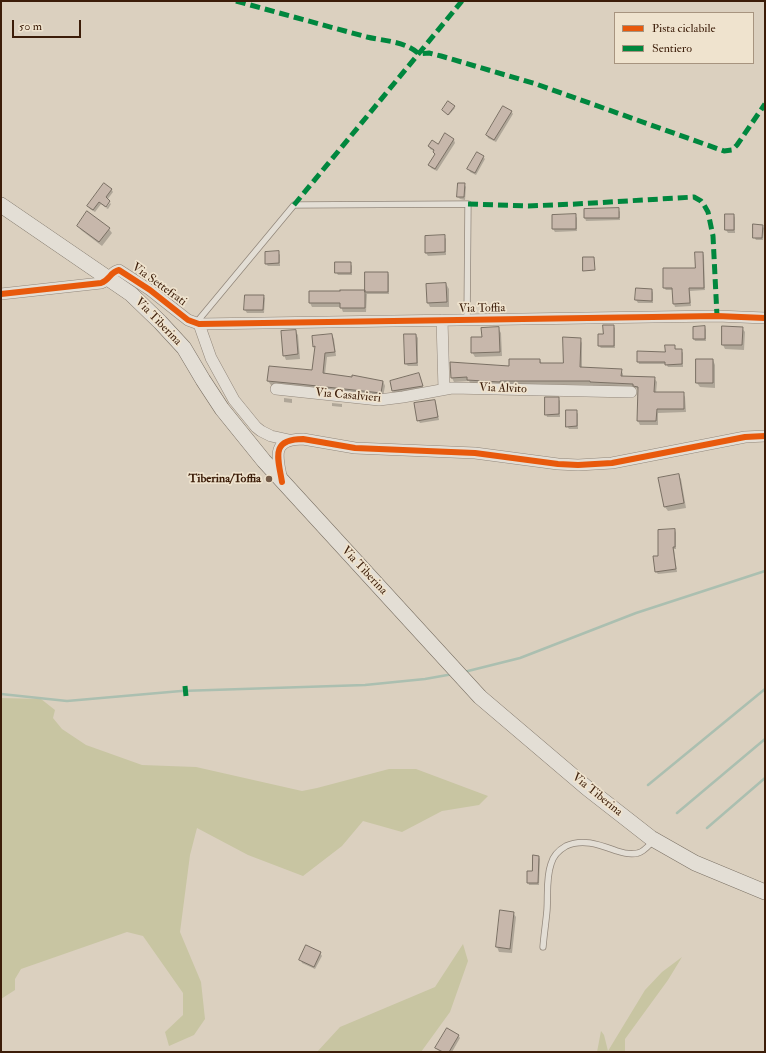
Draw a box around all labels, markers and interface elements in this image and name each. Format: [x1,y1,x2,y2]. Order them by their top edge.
scale bar [14,12,83,38]
legend [614,12,754,64]
text: 50 m [19,19,42,34]
text: Pista ciclabile [652,21,716,36]
text: Sentiero [652,41,692,56]
street label: Via Settefrati [129,260,189,310]
street label: Via Tiberina [132,295,184,349]
street label: Via Toffia [458,301,506,317]
street label: Via Alvito [479,381,527,397]
street label: Via Casalvieri [315,386,381,406]
place label: Tiberina/Toffia [189,472,261,486]
marker: Tiberina/Toffia [264,474,274,484]
street label: Via Tiberina [338,544,390,598]
street label: Via Tiberina [569,770,625,820]

